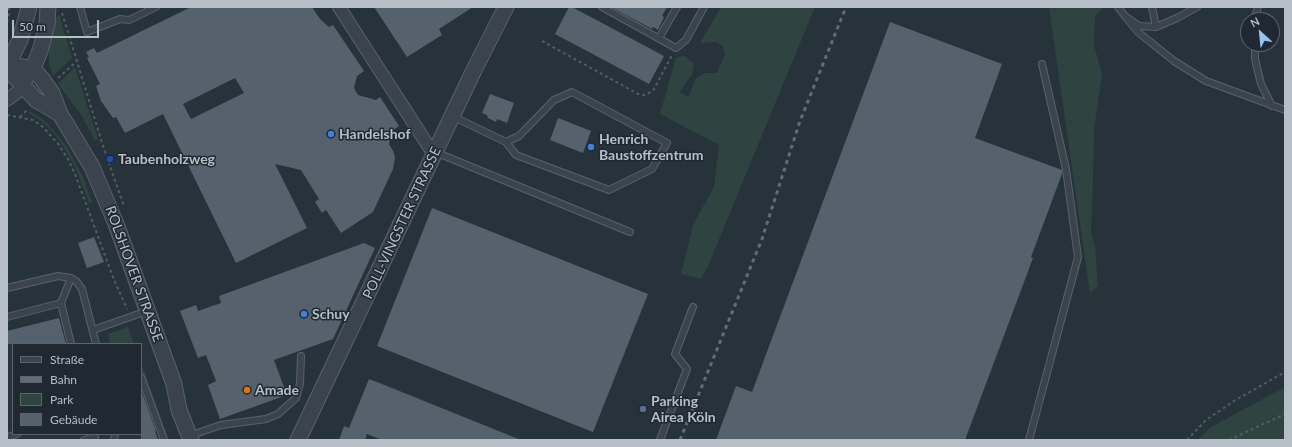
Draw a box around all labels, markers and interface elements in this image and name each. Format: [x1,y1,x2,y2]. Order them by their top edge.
scale bar [14,12,101,38]
north arrow [1240,12,1280,52]
text: N [1248,14,1262,29]
text: 50 m [19,19,46,34]
place label: Handelshof [339,126,410,142]
marker: Handelshof [326,129,336,139]
place label: Henrich Baustoffzentrum [599,131,703,164]
marker: Henrich Baustoffzentrum [586,142,596,152]
street label: POLL-VINGSTER STRASSE [359,144,445,302]
place label: Taubenholzweg [118,151,215,167]
marker: Taubenholzweg [105,154,115,164]
street label: ROLSHOVER STRASSE [102,204,166,344]
place label: Schuy [312,306,350,322]
marker: Schuy [299,309,309,319]
legend [12,343,142,435]
text: Straße [50,352,84,367]
text: Bahn [50,372,77,387]
place label: Amade [255,382,299,398]
marker: Amade [242,385,252,395]
text: Park [50,392,73,407]
place label: Parking Airea Köln [651,393,716,426]
marker: Parking Airea Köln [638,404,648,414]
text: Gebäude [50,412,97,427]

